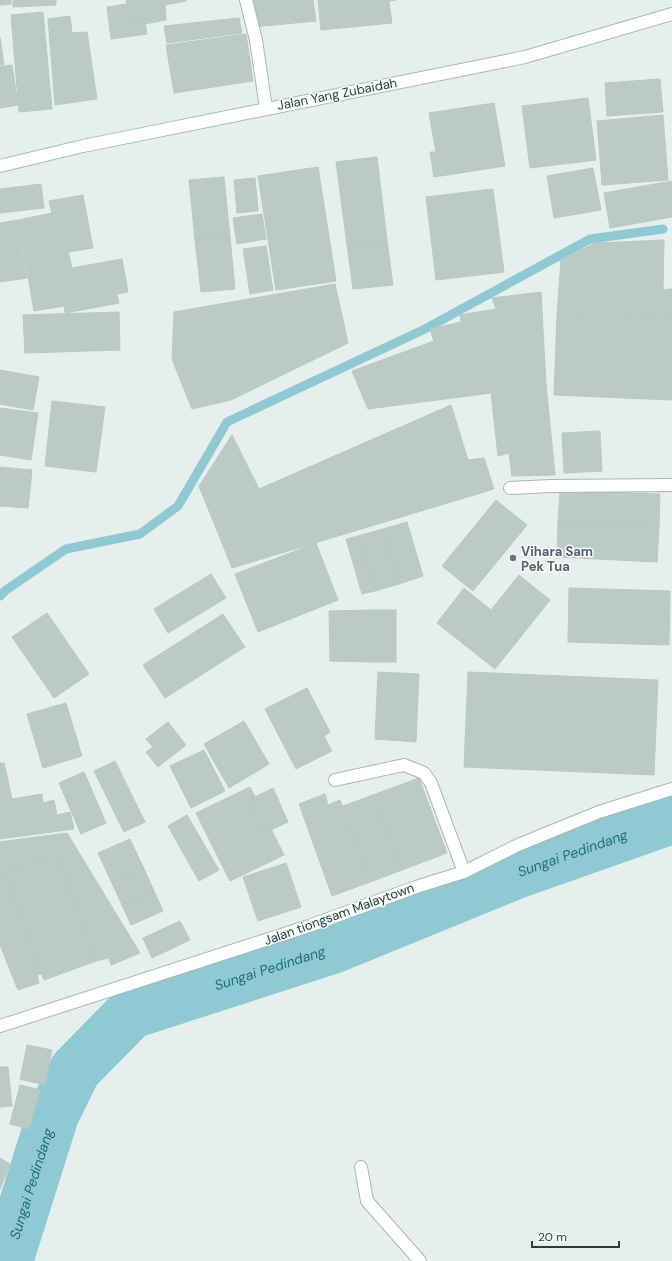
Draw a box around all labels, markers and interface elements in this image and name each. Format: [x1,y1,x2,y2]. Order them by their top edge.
street label: Jalan Yang Zubaidah [276,74,398,114]
place label: Vihara Sam Pek Tua [521,543,593,575]
marker: Vihara Sam Pek Tua [508,553,518,563]
water label: Sungai Pedindang [515,825,630,881]
street label: Jalan tiongsam Malaytown [262,879,416,949]
water label: Sungai Pedindang [212,942,328,994]
water label: Sungai Pedindang [5,1126,57,1241]
scale bar [532,1223,619,1249]
text: 20 m [538,1229,567,1245]

